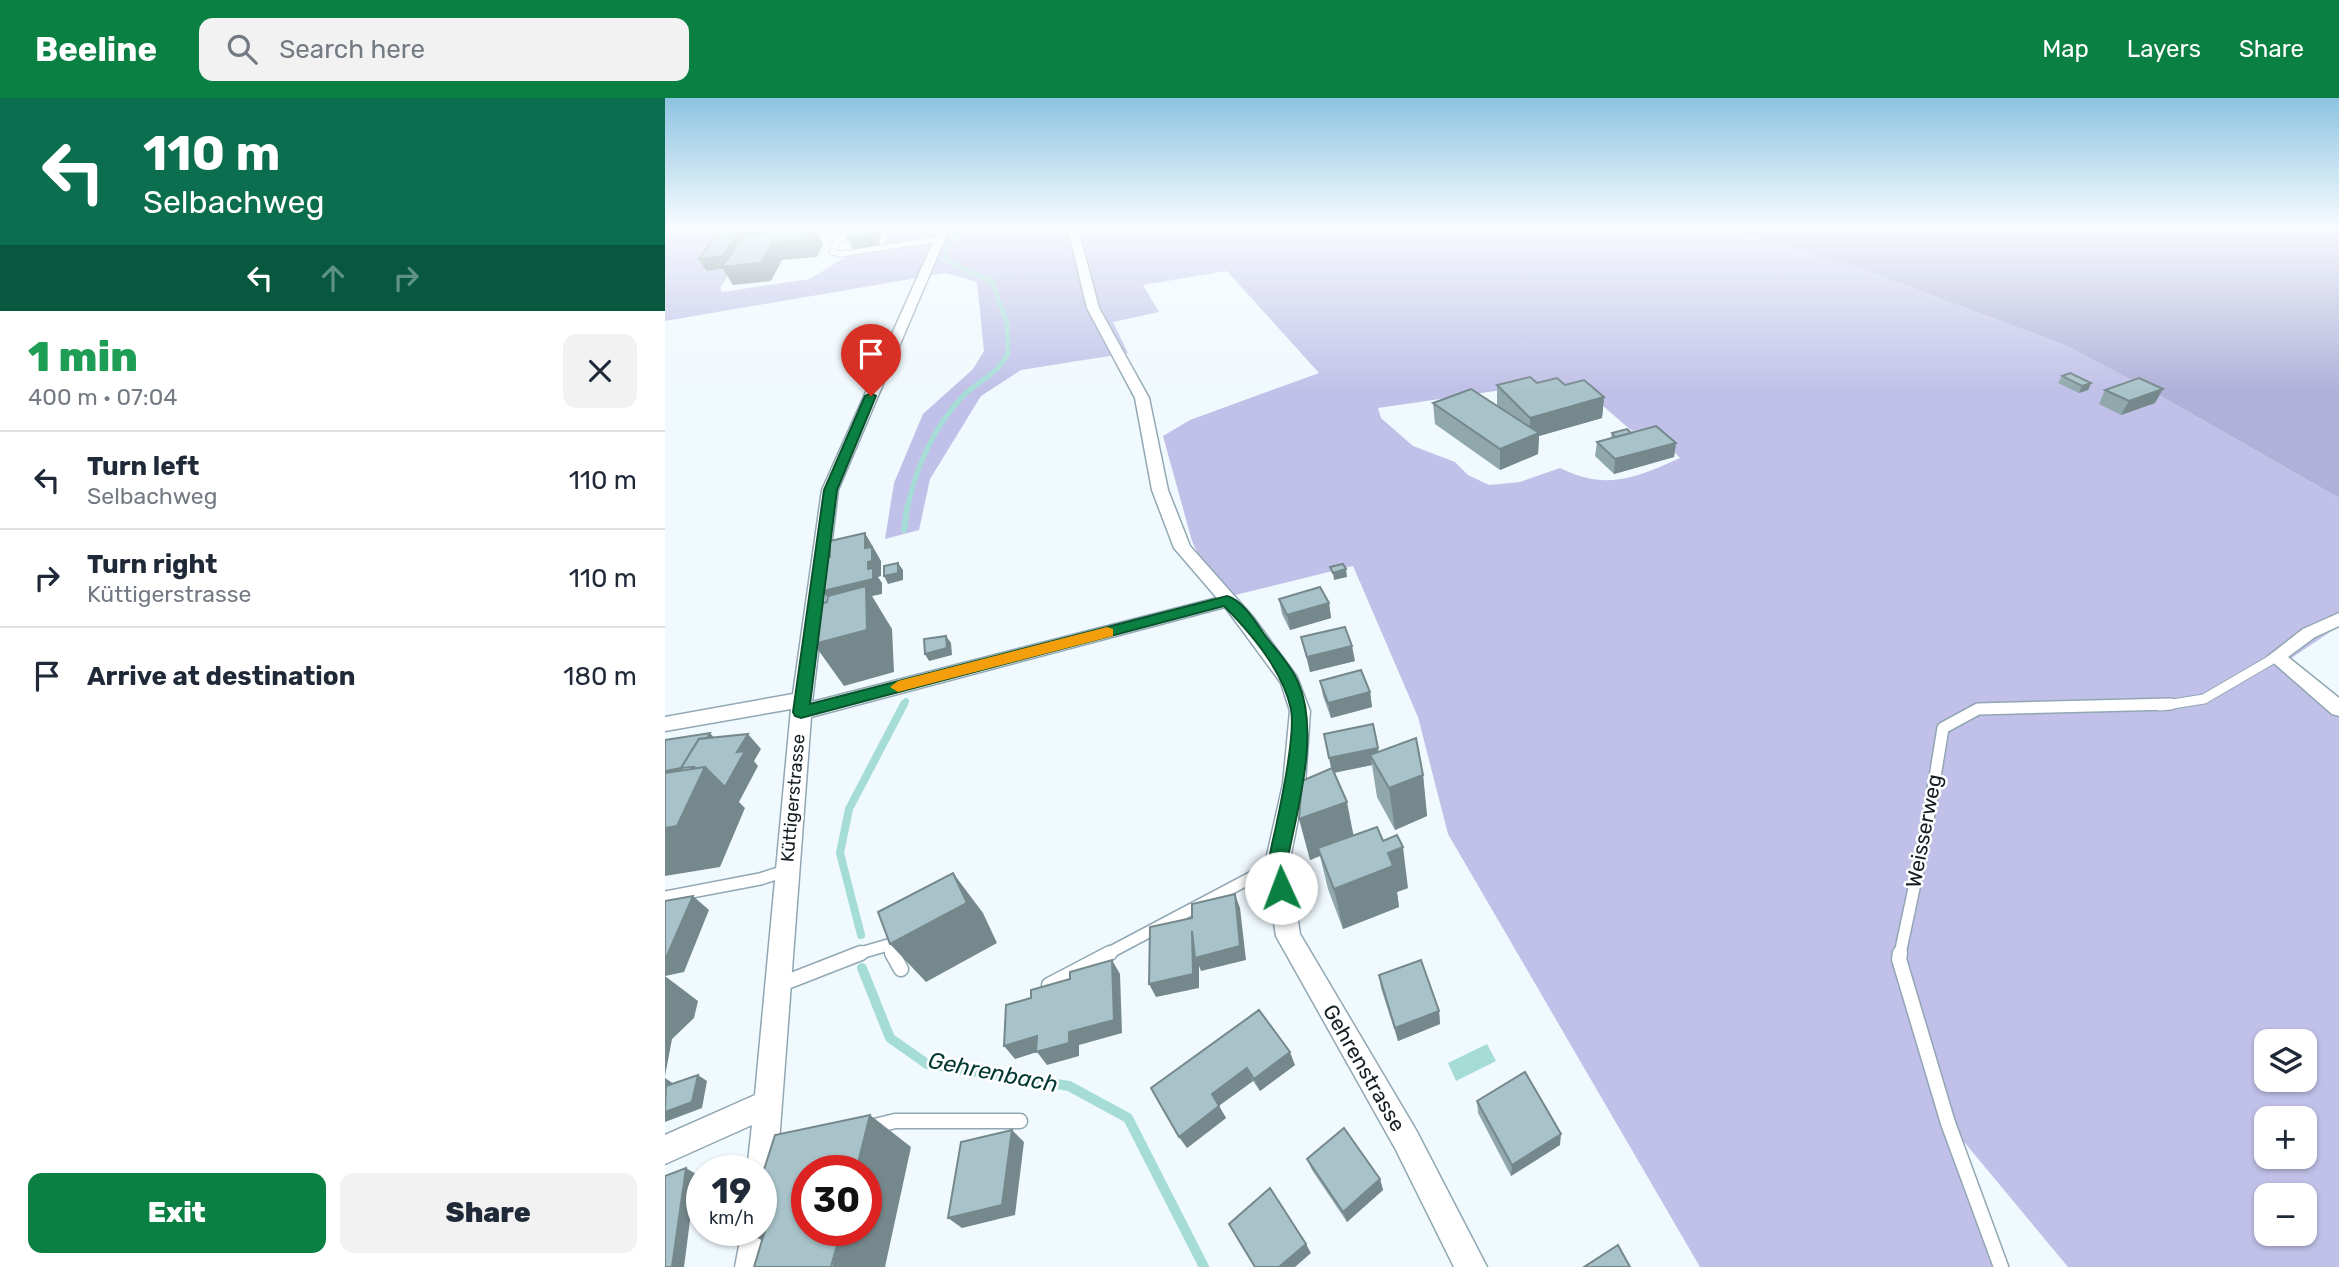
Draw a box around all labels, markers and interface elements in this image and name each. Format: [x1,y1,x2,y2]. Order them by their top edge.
search box [199,18,689,81]
text: Beeline [35,30,157,69]
icon: search [223,30,261,68]
text: Search here [279,34,425,65]
text: Map [2042,35,2089,63]
text: Layers [2127,35,2201,63]
text: Share [2239,35,2304,63]
text: 110 m [143,124,280,182]
icon: left [28,126,119,217]
text: Selbachweg [143,183,324,221]
icon: left [241,259,279,297]
icon: ahead [314,259,352,297]
icon: right [387,259,425,297]
pin [841,324,901,396]
text: 1 min [28,332,138,382]
button: close [563,334,637,408]
icon: arrive [852,335,890,373]
text: 400 m · 07:04 [28,383,178,411]
text: Turn left [87,451,199,482]
icon: left [28,461,66,499]
text: 110 m [569,465,637,496]
text: Selbachweg [87,482,217,510]
text: Turn right [87,549,217,580]
icon: right [28,559,66,597]
text: 110 m [569,563,637,594]
text: Küttigerstrasse [87,580,251,608]
icon: arrive [28,657,66,695]
text: Arrive at destination [87,661,355,692]
text: 180 m [563,661,637,692]
street label: Küttigerstrasse [776,733,810,863]
street label: Weisserweg [1900,772,1947,890]
position arrow [1244,851,1318,925]
street label: Gehrenstrasse [1318,1000,1411,1136]
map controls [2254,1029,2317,1246]
button: layers [2254,1029,2317,1092]
water label: Gehrenbach [926,1046,1060,1098]
button: + [2254,1106,2317,1169]
speed limit sign: 30 [791,1155,882,1246]
text: 19 [712,1170,751,1212]
button: Exit [28,1173,326,1253]
button: Share [340,1173,637,1253]
button: − [2254,1183,2317,1246]
text: km/h [709,1207,754,1229]

